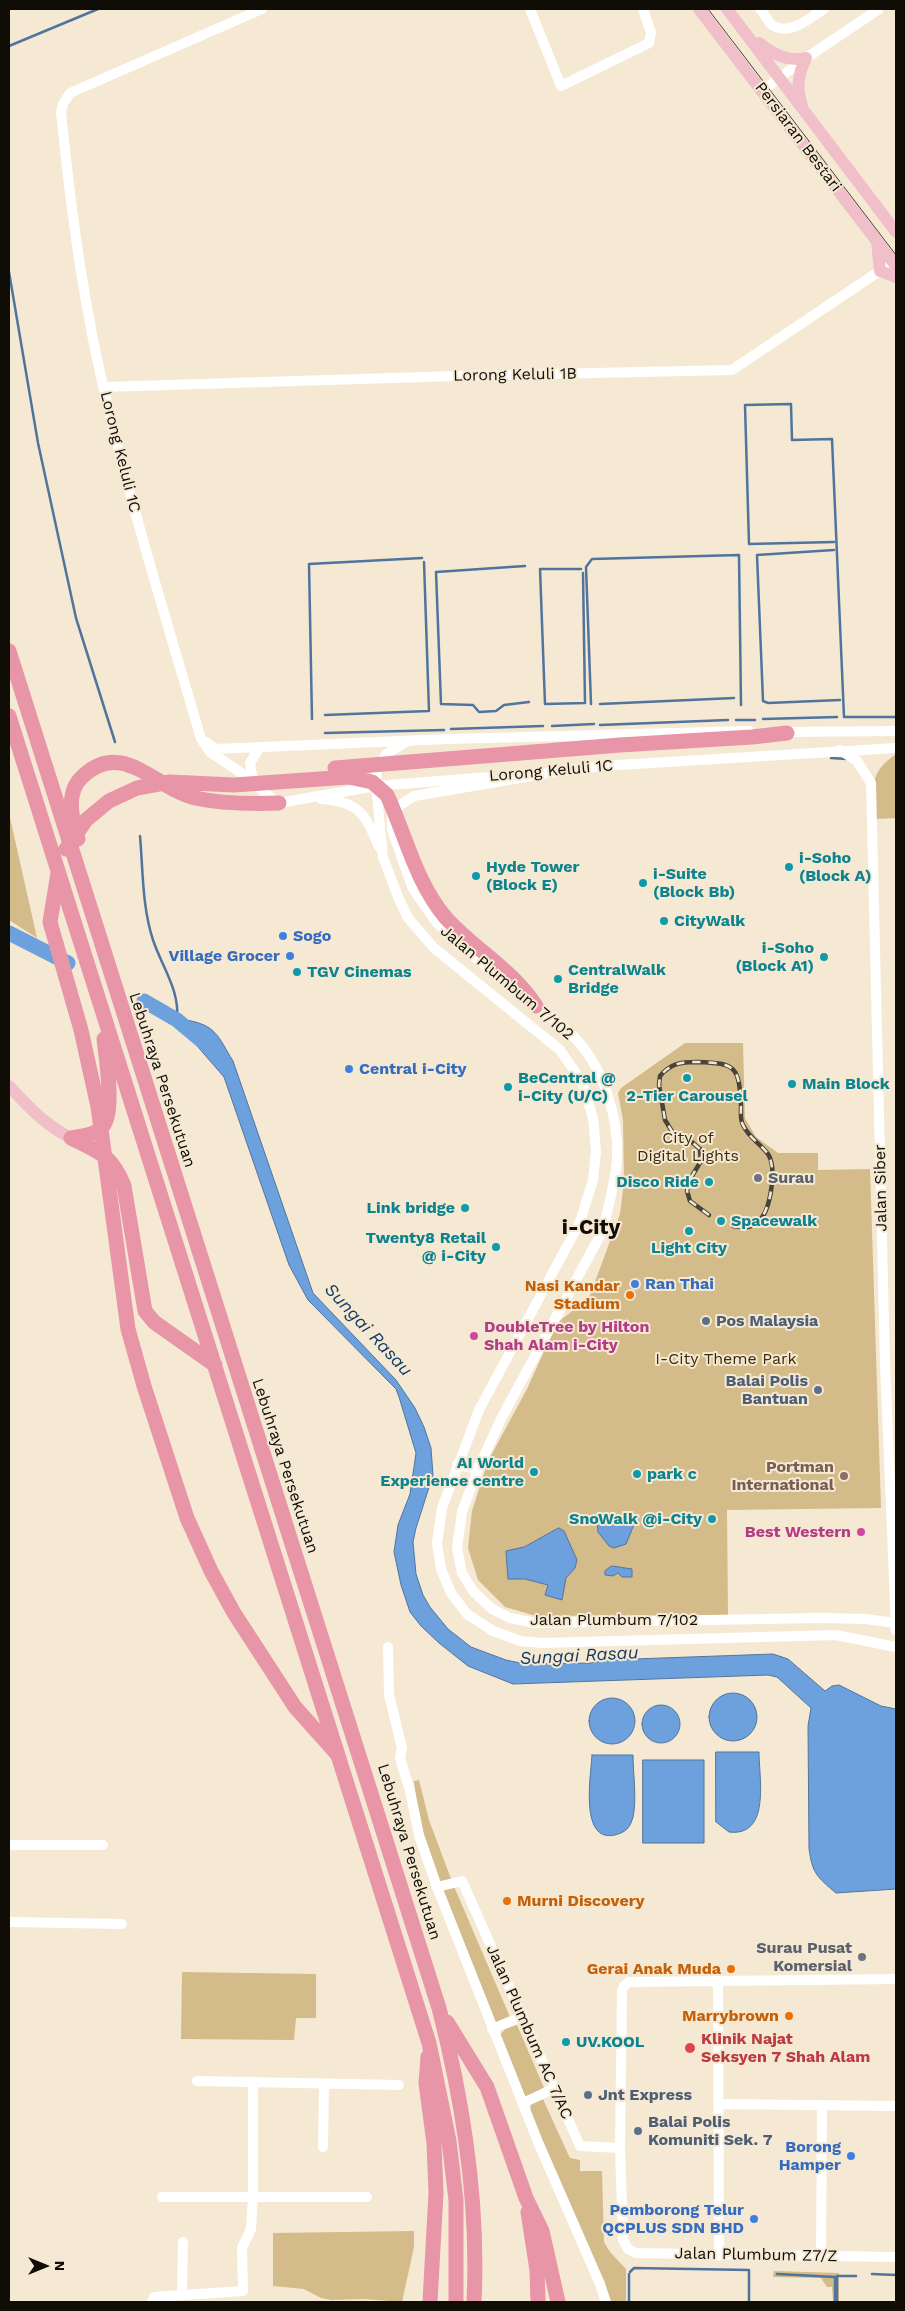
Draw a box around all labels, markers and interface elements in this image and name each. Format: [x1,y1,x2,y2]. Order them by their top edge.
street label: Persiaran Bestari [751,78,845,196]
street label: Lorong Keluli 1B [453,364,577,386]
street label: Lorong Keluli 1C [96,389,144,515]
street label: Lorong Keluli 1C [488,756,614,786]
place label: i-Soho (Block A) [799,848,871,886]
place label: Hyde Tower (Block E) [486,857,579,895]
marker: i-Soho (Block A) [783,861,795,873]
place label: i-Suite (Block Bb) [653,864,735,902]
marker: Hyde Tower (Block E) [470,870,482,882]
marker: i-Suite (Block Bb) [637,877,649,889]
place label: CityWalk [674,911,745,931]
marker: CityWalk [658,915,670,927]
street label: Jalan Plumbum 7/102 [436,922,578,1044]
place label: Sogo [293,926,331,946]
marker: Sogo [277,930,289,942]
place label: i-Soho (Block A1) [735,938,814,976]
place label: Village Grocer [169,946,280,966]
marker: Village Grocer [284,950,296,962]
marker: i-Soho (Block A1) [818,951,830,963]
place label: CentralWalk Bridge [568,960,666,998]
place label: TGV Cinemas [307,962,412,982]
marker: TGV Cinemas [291,966,303,978]
marker: CentralWalk Bridge [552,973,564,985]
street label: Lebuhraya Persekutuan [125,990,199,1170]
place label: Central i-City [359,1059,467,1079]
marker: Central i-City [343,1063,355,1075]
place label: BeCentral @ i-City (U/C) [518,1068,616,1106]
marker: 2-Tier Carousel [681,1072,693,1084]
place label: Main Block [802,1074,890,1094]
marker: Main Block [786,1078,798,1090]
marker: BeCentral @ i-City (U/C) [502,1081,514,1093]
place label: 2-Tier Carousel [626,1086,748,1106]
park label: City of Digital Lights [637,1128,739,1166]
street label: Jalan Siber [871,1144,891,1232]
place label: Surau [768,1168,814,1188]
place label: Disco Ride [616,1172,699,1192]
marker: Surau [752,1172,764,1184]
marker: Disco Ride [703,1176,715,1188]
place label: Link bridge [366,1198,455,1218]
marker: Link bridge [459,1202,471,1214]
place label: Spacewalk [731,1211,817,1231]
district label: i-City [562,1215,620,1241]
marker: Spacewalk [715,1215,727,1227]
marker: Light City [683,1225,695,1237]
place label: Twenty8 Retail @ i-City [366,1228,486,1266]
place label: Light City [651,1238,727,1258]
marker: Twenty8 Retail @ i-City [490,1241,502,1253]
place label: Ran Thai [645,1274,714,1294]
place label: Nasi Kandar Stadium [525,1276,620,1314]
marker: Ran Thai [629,1278,641,1290]
water label: Sungai Rasau [320,1279,416,1381]
marker: Nasi Kandar Stadium [624,1289,636,1301]
place label: Pos Malaysia [716,1311,818,1331]
marker: Pos Malaysia [700,1315,712,1327]
place label: DoubleTree by Hilton Shah Alam i-City [484,1317,649,1355]
marker: DoubleTree by Hilton Shah Alam i-City [468,1330,480,1342]
park label: I-City Theme Park [655,1349,797,1369]
place label: Balai Polis Bantuan [726,1371,808,1409]
street label: Lebuhraya Persekutuan [248,1376,322,1556]
marker: Balai Polis Bantuan [812,1384,824,1396]
place label: AI World Experience centre [380,1453,524,1491]
place label: Portman International [731,1457,834,1495]
place label: park c [647,1464,697,1484]
marker: AI World Experience centre [528,1466,540,1478]
marker: park c [631,1468,643,1480]
marker: Portman International [838,1470,850,1482]
place label: SnoWalk @i-City [569,1509,702,1529]
marker: SnoWalk @i-City [706,1513,718,1525]
place label: Best Western [745,1522,851,1542]
marker: Best Western [855,1526,867,1538]
street label: Jalan Plumbum 7/102 [530,1610,698,1630]
water label: Sungai Rasau [519,1642,639,1670]
street label: Lebuhraya Persekutuan [373,1762,445,1942]
place label: Murni Discovery [517,1891,645,1911]
marker: Murni Discovery [501,1895,513,1907]
place label: Surau Pusat Komersial [756,1938,852,1976]
street label: Jalan Plumbum AC 7/AC [482,1942,576,2122]
marker: Surau Pusat Komersial [856,1951,868,1963]
place label: Gerai Anak Muda [587,1959,721,1979]
marker: Gerai Anak Muda [725,1963,737,1975]
place label: Marrybrown [682,2006,779,2026]
marker: Marrybrown [783,2010,795,2022]
place label: Klinik Najat Seksyen 7 Shah Alam [701,2029,870,2067]
place label: UV.KOOL [576,2032,644,2052]
marker: UV.KOOL [560,2036,572,2048]
marker: Klinik Najat Seksyen 7 Shah Alam [683,2041,697,2055]
place label: Jnt Express [598,2085,692,2105]
marker: Jnt Express [582,2089,594,2101]
place label: Balai Polis Komuniti Sek. 7 [648,2112,772,2150]
marker: Balai Polis Komuniti Sek. 7 [632,2125,644,2137]
place label: Borong Hamper [779,2137,841,2175]
marker: Borong Hamper [845,2150,857,2162]
place label: Pemborong Telur QCPLUS SDN BHD [602,2200,744,2238]
marker: Pemborong Telur QCPLUS SDN BHD [748,2213,760,2225]
north arrow [20,2241,70,2291]
street label: Jalan Plumbum Z7/Z [674,2244,838,2266]
text: N [52,2261,68,2271]

